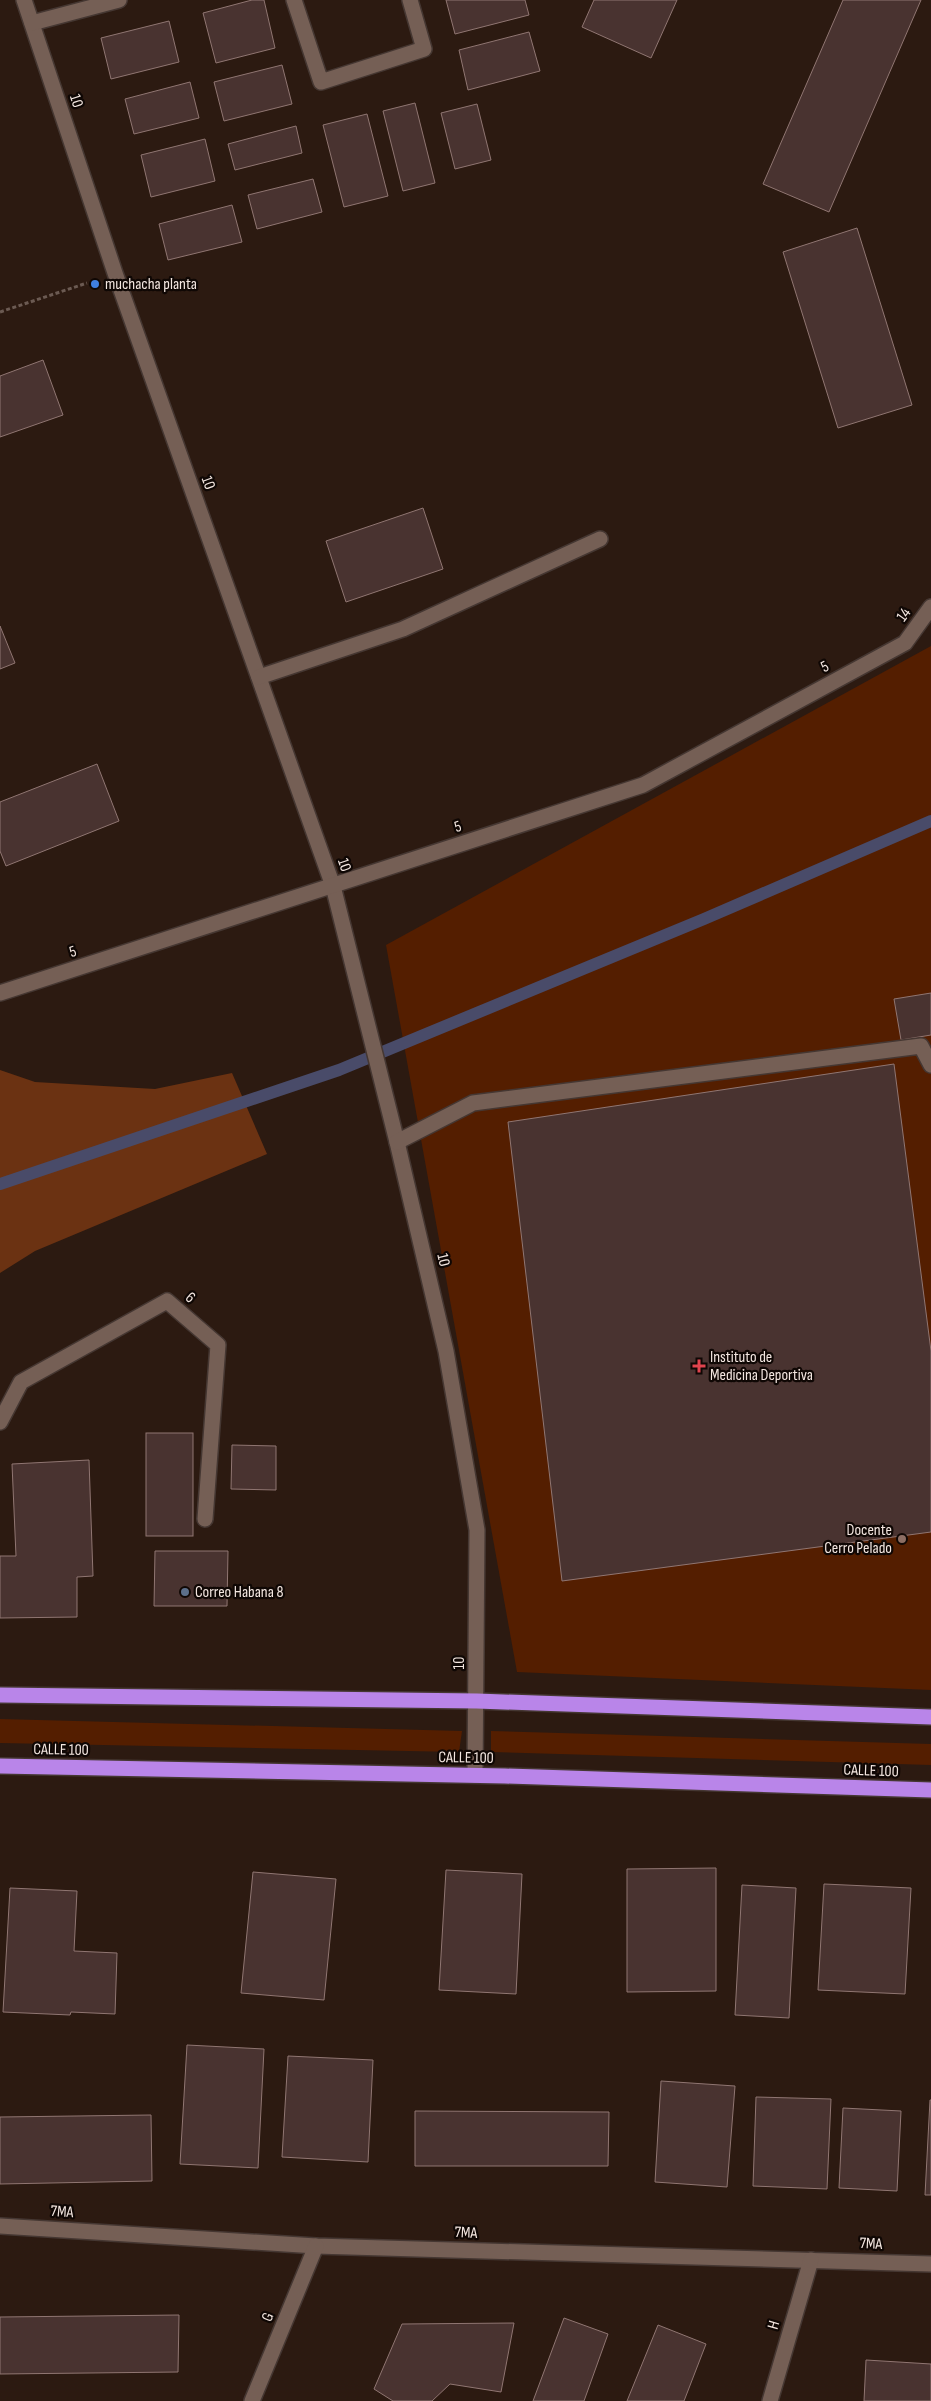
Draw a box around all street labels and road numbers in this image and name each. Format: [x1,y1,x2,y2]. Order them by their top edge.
street label: 10 [65,92,87,110]
street label: 10 [197,474,219,492]
street label: 14 [893,604,915,626]
street label: 5 [818,657,832,677]
street label: 5 [452,817,464,837]
street label: 10 [333,856,355,874]
street label: 5 [67,942,79,962]
street label: 10 [432,1252,454,1268]
street label: 6 [181,1289,199,1307]
street label: 10 [450,1657,469,1669]
street label: CALLE 100 [33,1740,89,1760]
street label: CALLE 100 [438,1748,494,1768]
street label: CALLE 100 [843,1761,899,1781]
street label: 7MA [50,2202,74,2222]
street label: 7MA [454,2223,478,2243]
street label: 7MA [859,2234,883,2254]
street label: G [258,2310,278,2324]
street label: H [764,2318,784,2332]

